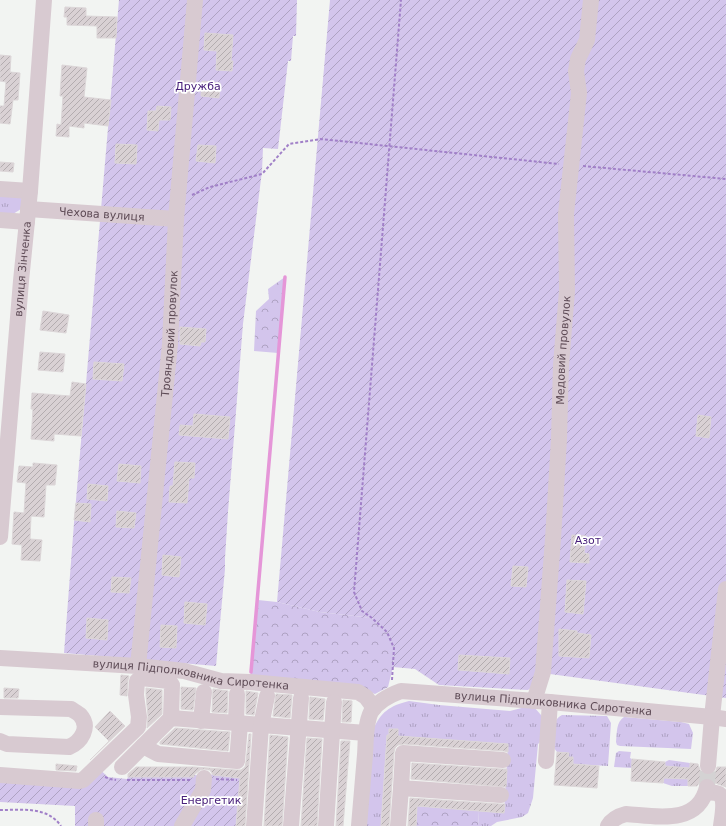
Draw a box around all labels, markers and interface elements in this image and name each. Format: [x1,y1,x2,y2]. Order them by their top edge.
park label: Дружба [175,80,221,93]
street label: Чехова вулиця [59,205,145,224]
street label: вулиця Зінченка [12,221,34,317]
street label: Трояндовий провулок [159,269,181,399]
street label: Медовий провулок [554,295,574,405]
park label: Азот [575,534,602,547]
street label: вулиця Підполковника Сиротенка [92,657,290,693]
street label: вулиця Підполковника Сиротенка [454,689,653,718]
park label: Енергетик [181,794,242,807]

